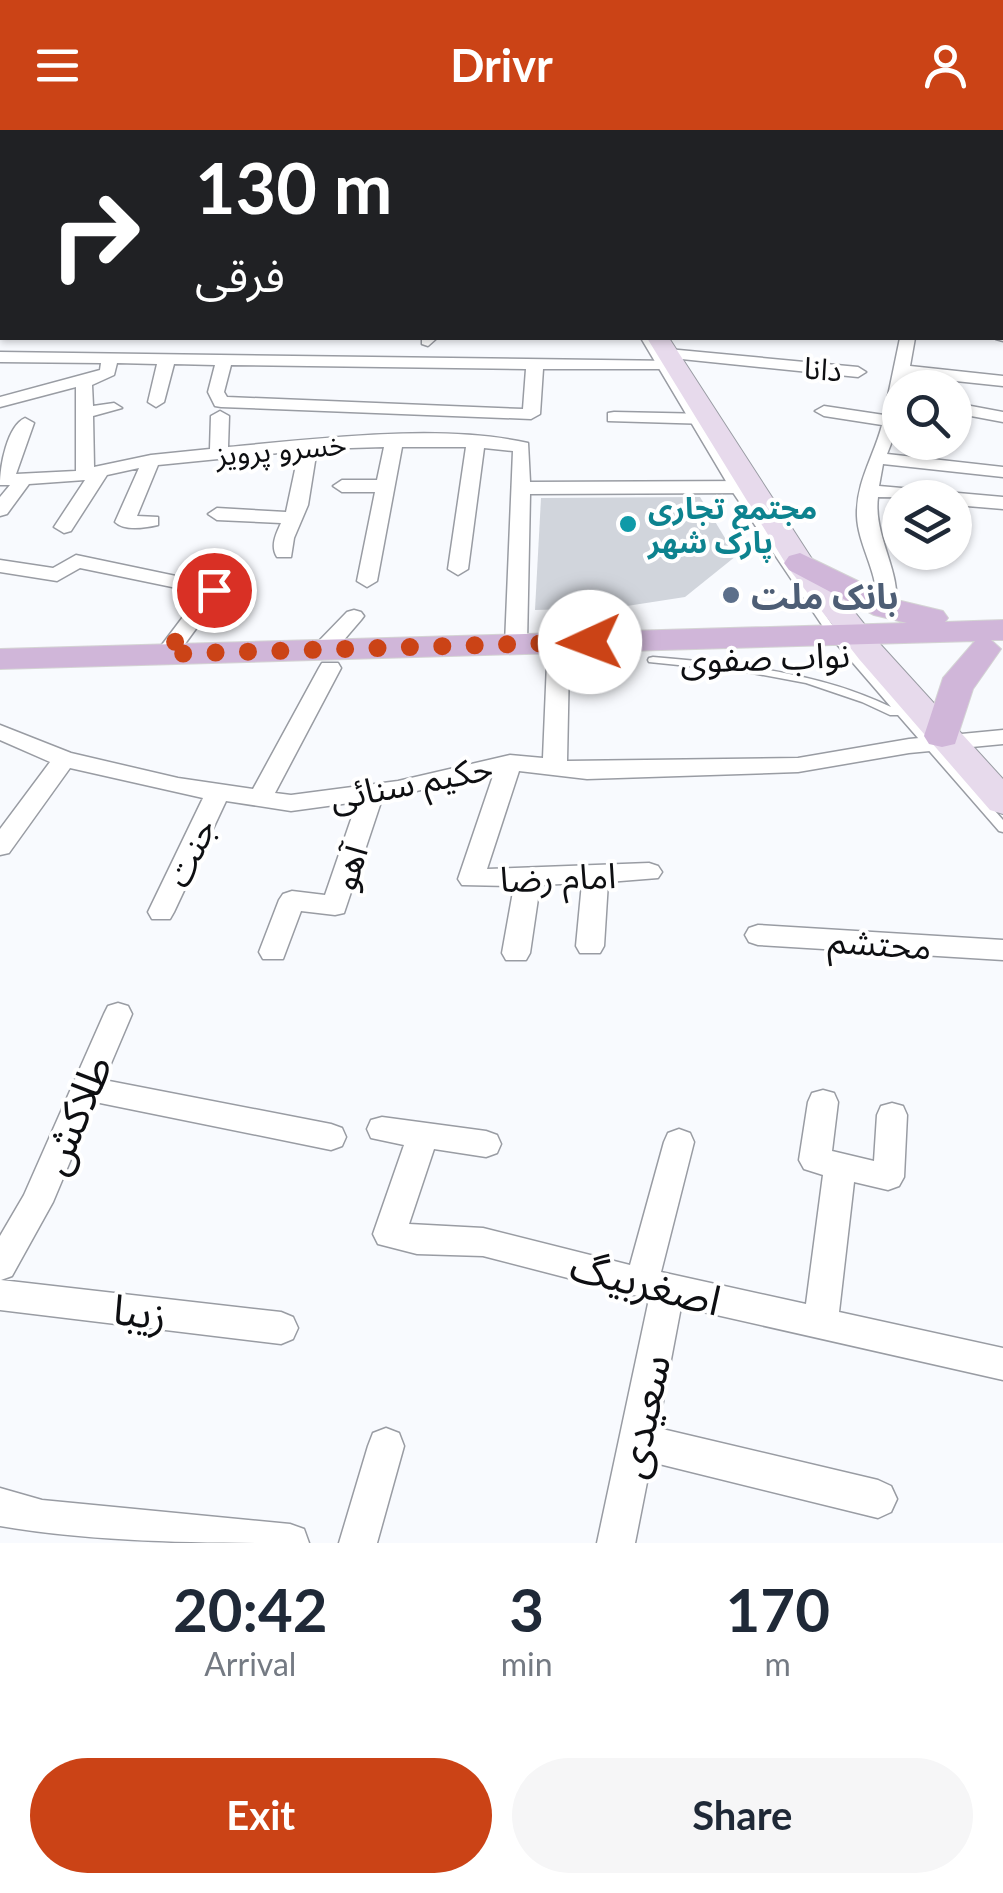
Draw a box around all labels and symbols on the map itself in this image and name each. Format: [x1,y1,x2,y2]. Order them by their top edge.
street label: دانا [802,348,844,388]
street label: خسرو پرویز [213,424,348,475]
place label: مجتمع تجاری پارک شهر [646,489,817,563]
marker: مجتمع تجاری پارک شهر [617,513,639,535]
pin [172,548,257,633]
place label: بانک ملت [751,574,899,617]
marker: بانک ملت [720,584,742,606]
position arrow [538,590,642,694]
street label: نواب صفوی [679,632,851,681]
street label: حکیم سنائی [326,745,497,825]
street label: جنت [155,811,223,893]
street label: آهو [321,838,376,895]
street label: امام رضا [499,853,617,906]
street label: محتشم [827,917,933,975]
street label: طلاکش [27,1047,122,1181]
street label: اصغربیگ [565,1239,726,1326]
street label: زیبا [110,1283,170,1340]
street label: سعیدی [605,1350,680,1482]

